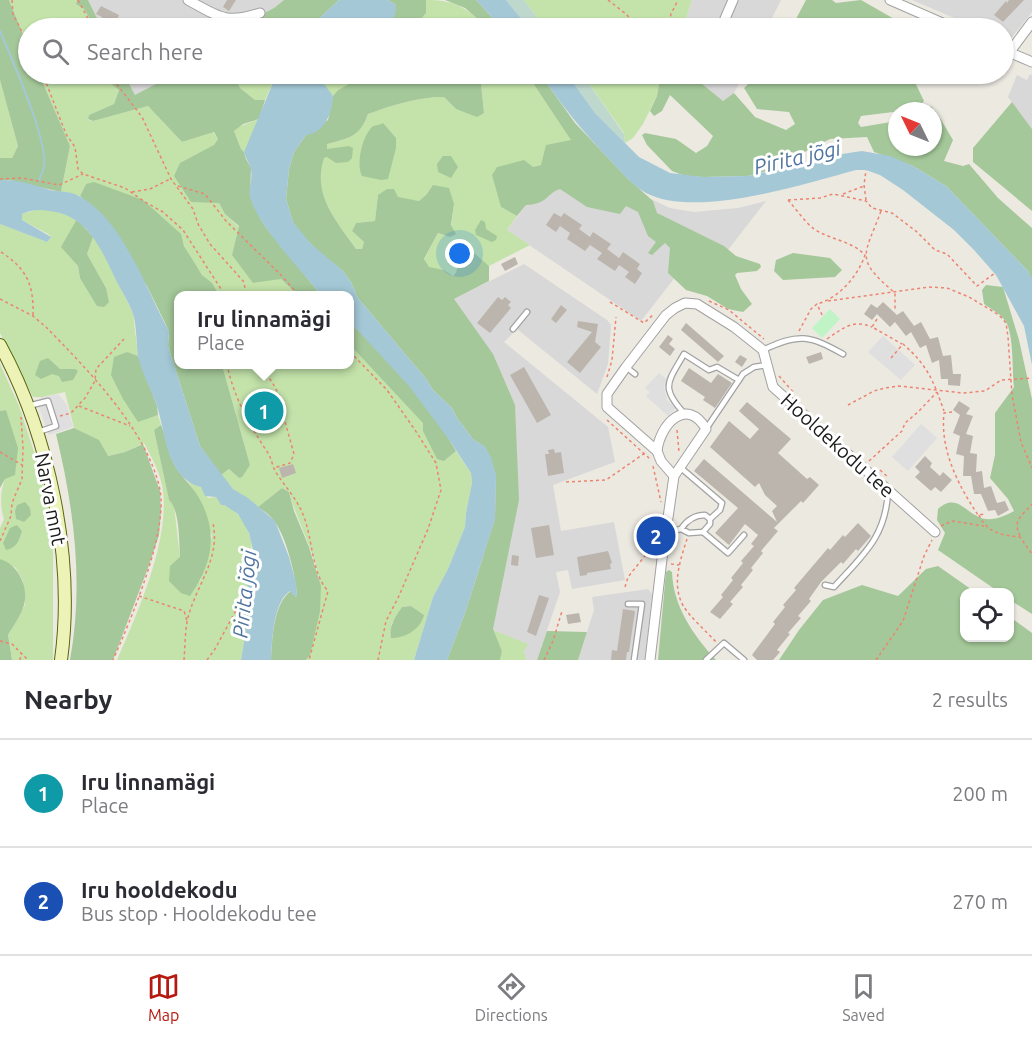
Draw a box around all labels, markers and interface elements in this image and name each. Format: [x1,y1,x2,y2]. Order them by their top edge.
search box [18,18,1014,84]
icon: search [39,35,72,68]
text: Search here [87,39,203,64]
north arrow [888,102,942,156]
water label: Pirita jõgi [751,135,844,179]
your location [445,239,474,268]
popup [174,291,354,369]
text: Iru linnamägi [197,306,331,331]
text: Place [197,331,245,354]
pin: 1 [244,388,284,434]
street label: Hooldekodu tee [777,388,899,502]
street label: Narva mnt [31,451,71,547]
pin: 2 [636,514,676,558]
water label: Pirita jõgi [227,548,261,639]
map controls [960,588,1014,642]
button: locate [960,588,1014,642]
text: Nearby [24,685,112,714]
text: 2 results [932,688,1008,711]
text: Iru linnamägi [81,769,215,794]
text: 1 [38,782,49,805]
text: 200 m [952,782,1008,805]
text: Place [81,794,129,817]
text: Iru hooldekodu [81,877,238,902]
text: 2 [38,890,49,913]
text: 270 m [952,890,1008,913]
text: Bus stop · Hooldekodu tee [81,902,317,925]
tab: Map [147,970,180,1024]
tab: Directions [475,970,548,1024]
tab: Saved [842,970,885,1024]

